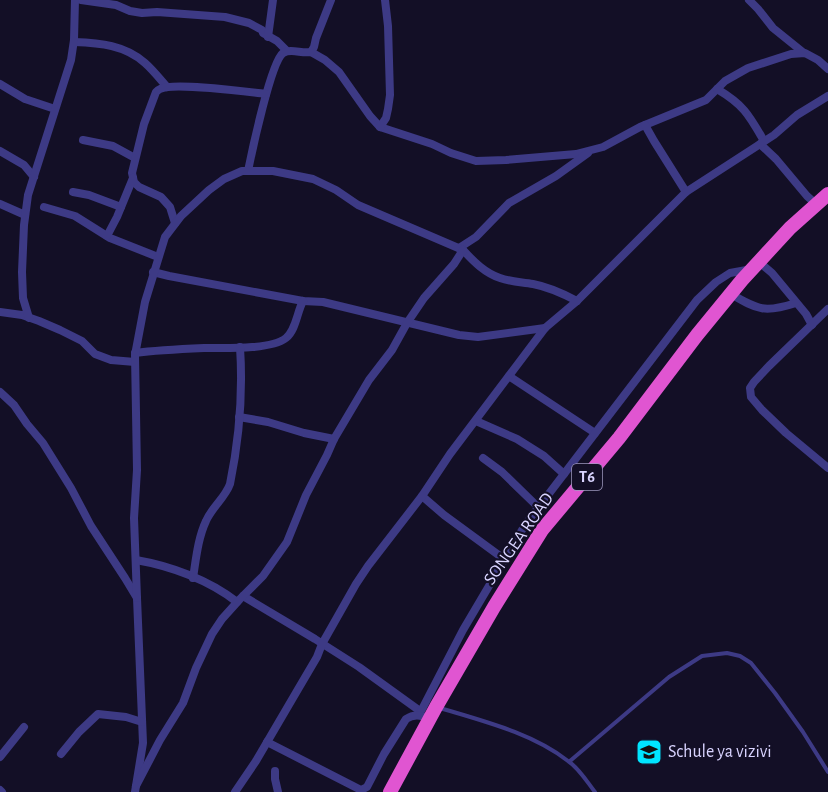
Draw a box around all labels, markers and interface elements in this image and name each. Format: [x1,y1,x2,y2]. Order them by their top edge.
road number: T6 [572,464,602,490]
street label: SONGEA ROAD [481,490,557,588]
school or university icon: Schule ya vizivi [634,737,664,767]
place label: Schule ya vizivi [668,743,772,761]

